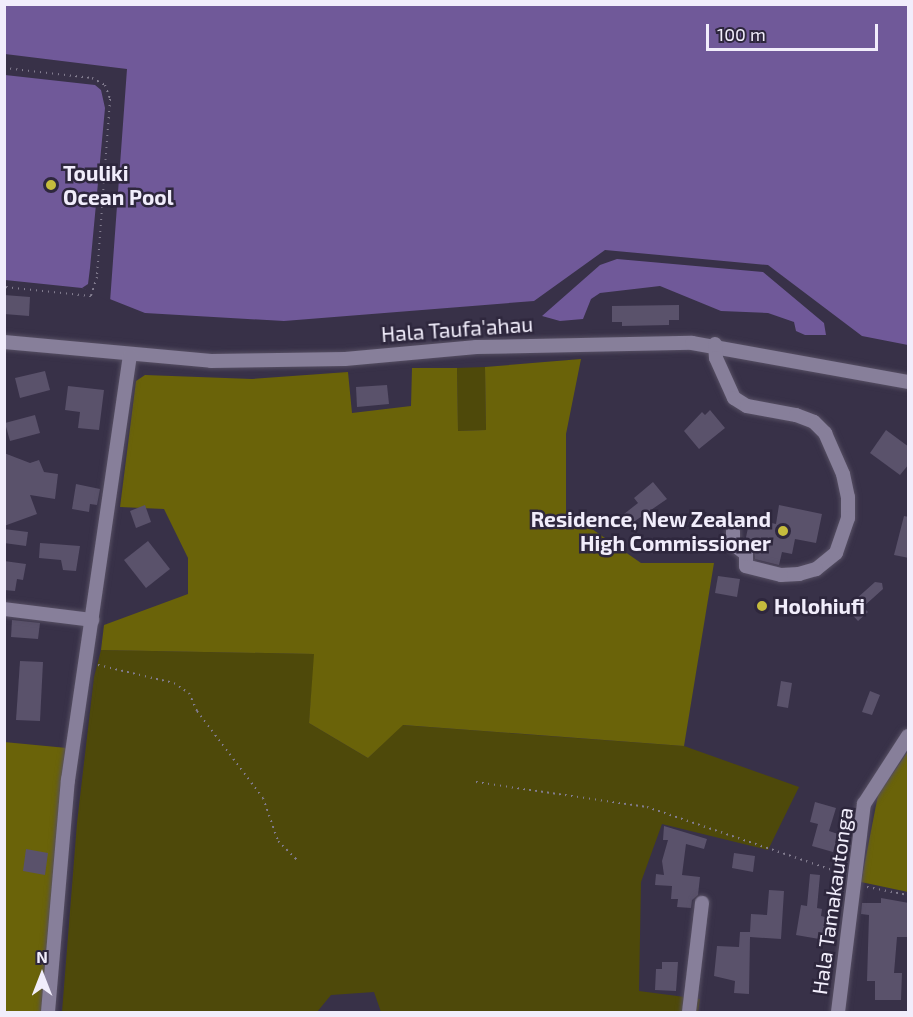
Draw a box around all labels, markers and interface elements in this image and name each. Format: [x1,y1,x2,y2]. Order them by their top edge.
scale bar [709,12,882,50]
text: 100 m [717,23,766,45]
place label: Touliki Ocean Pool [63,160,174,210]
marker: Touliki Ocean Pool [44,178,58,192]
street label: Hala Taufa'ahau [380,311,534,347]
place label: Residence, New Zealand High Commissioner [530,506,771,556]
marker: Residence, New Zealand High Commissioner [776,524,790,538]
place label: Holohiufi [774,593,865,619]
marker: Holohiufi [755,599,769,613]
street label: Hala Tamakautonga [806,806,858,996]
north arrow [12,945,72,1005]
text: N [36,947,48,966]

